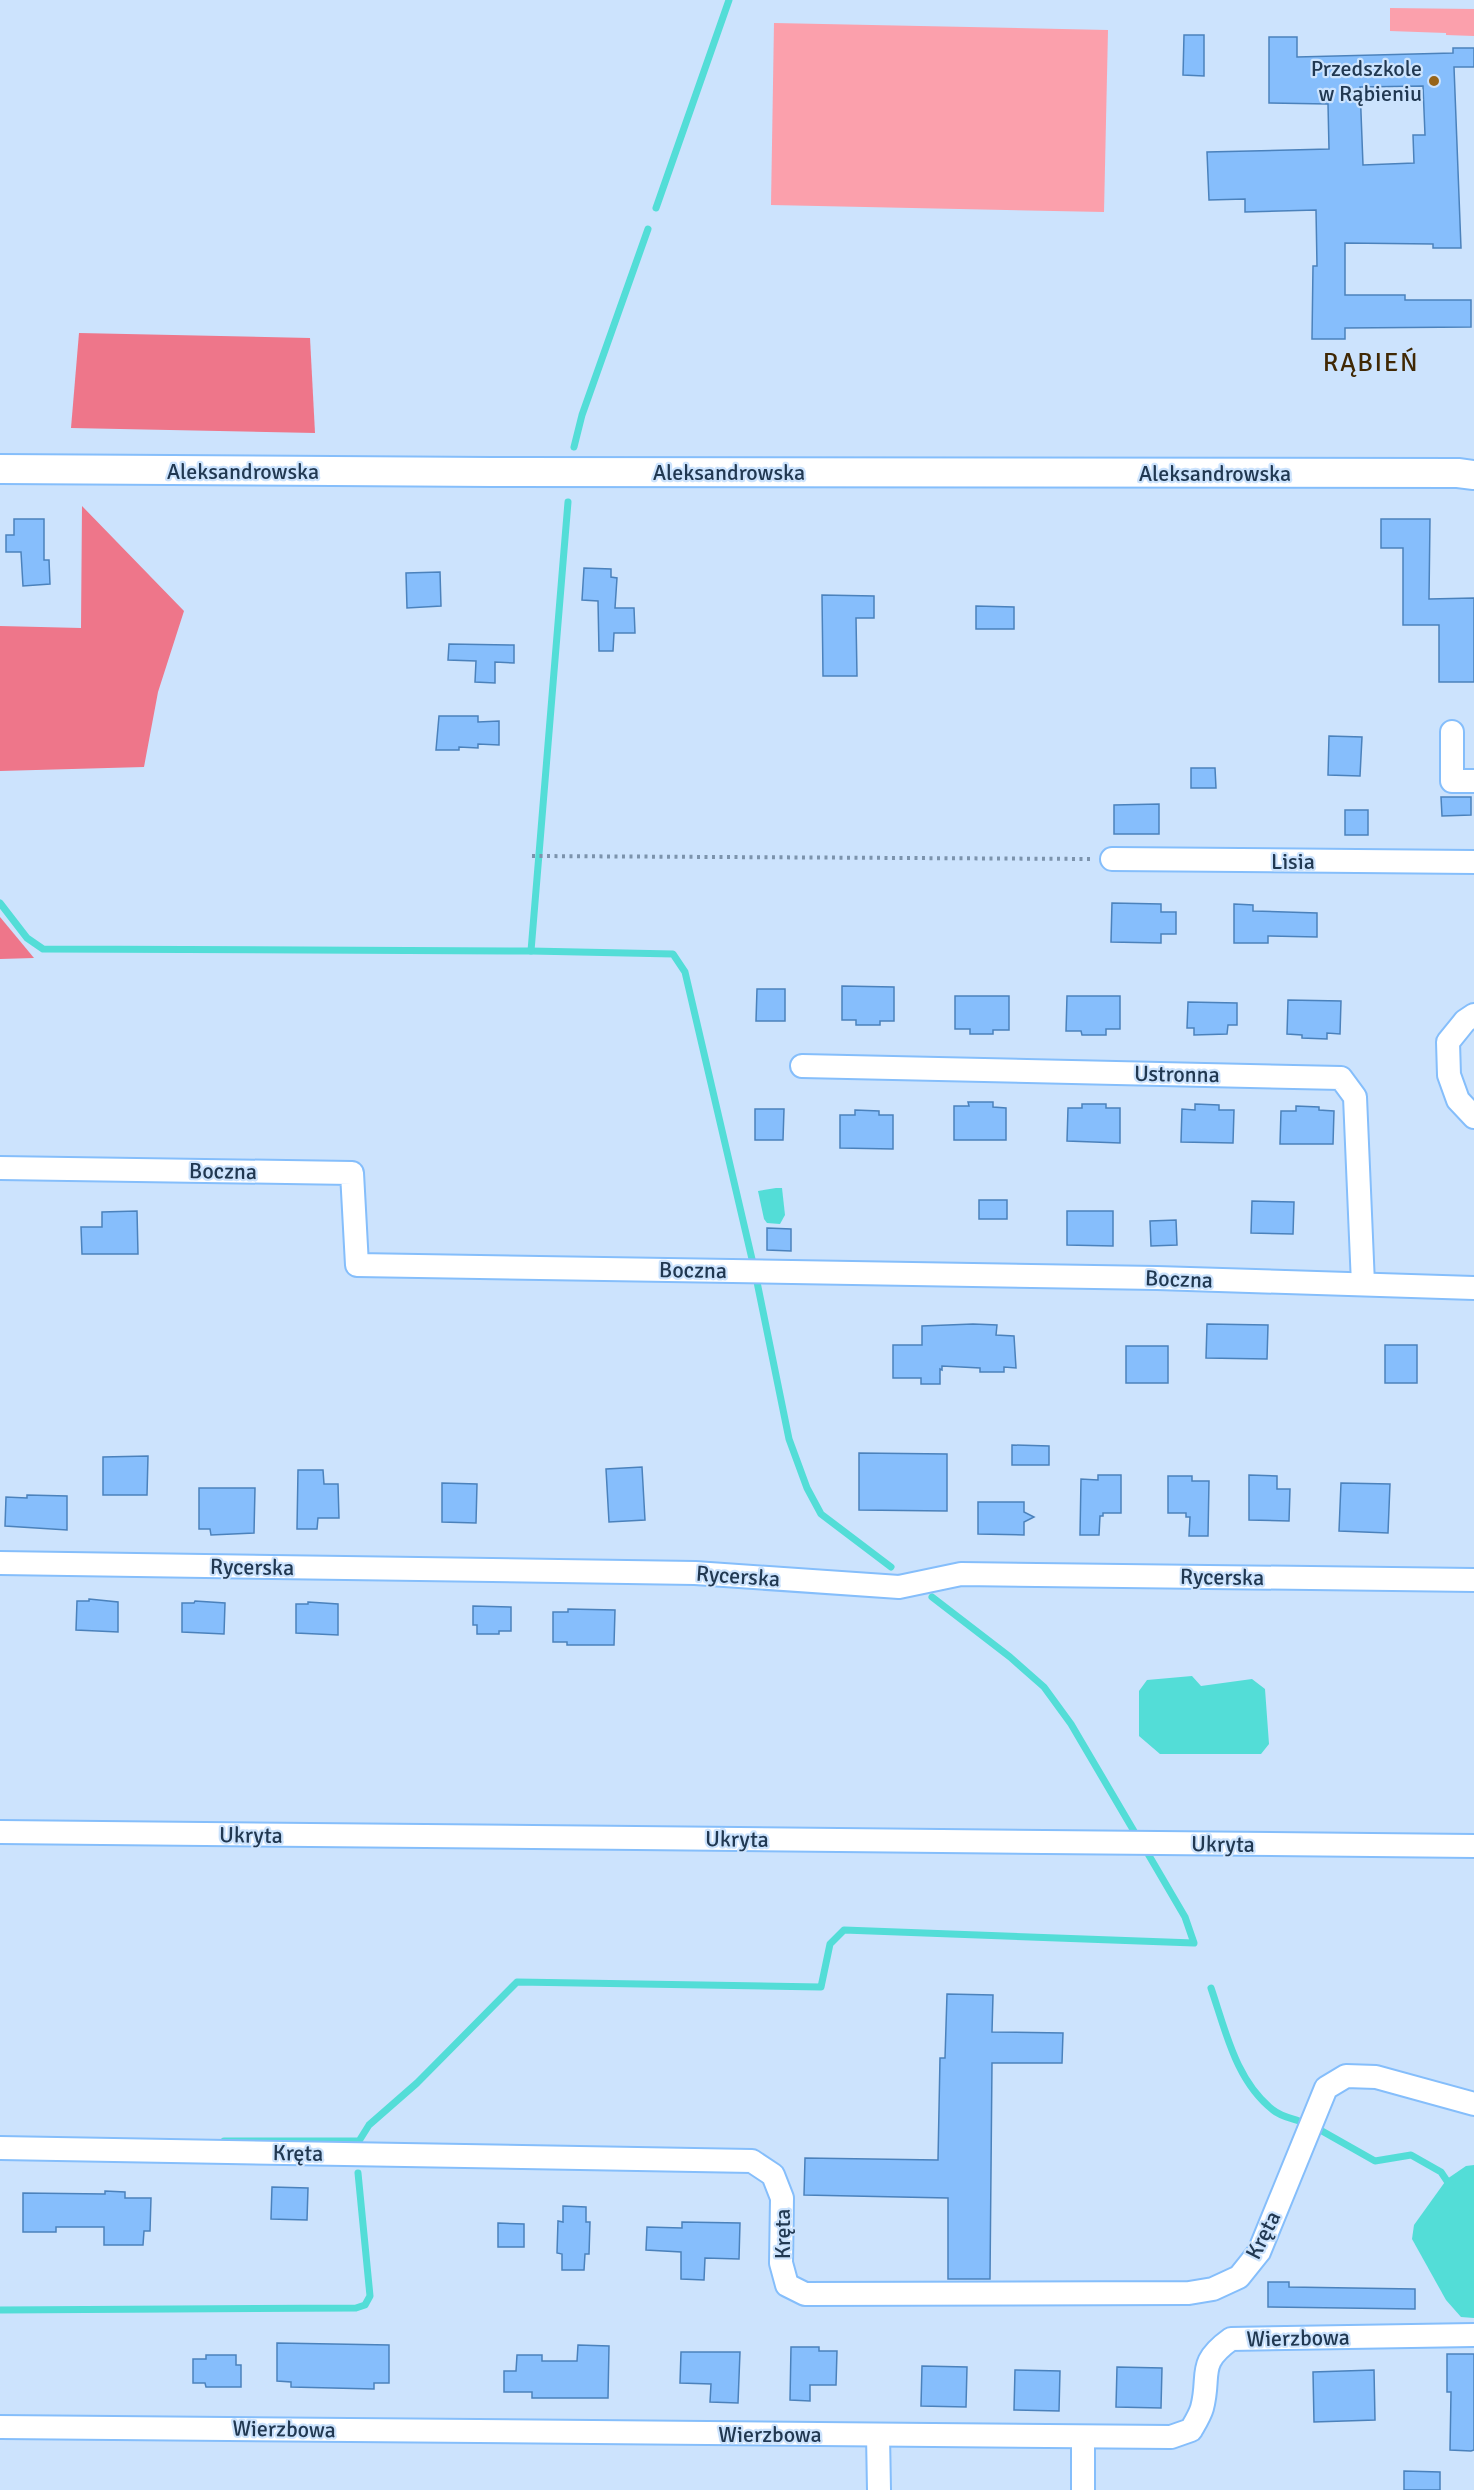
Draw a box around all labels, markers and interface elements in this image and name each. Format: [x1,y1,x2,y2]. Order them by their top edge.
place label: Przedszkole w Rąbieniu [1311,55,1422,107]
marker: Przedszkole w Rąbieniu [1427,74,1441,88]
district label: RĄBIEŃ [1323,347,1419,379]
street label: Aleksandrowska [167,458,319,485]
street label: Aleksandrowska [653,459,805,486]
street label: Aleksandrowska [1139,460,1291,487]
street label: Lisia [1271,848,1315,875]
street label: Ustronna [1134,1060,1220,1088]
street label: Boczna [189,1157,257,1185]
street label: Boczna [659,1256,727,1284]
street label: Boczna [1144,1264,1214,1294]
street label: Rycerska [210,1553,294,1581]
street label: Rycerska [695,1560,781,1592]
street label: Rycerska [1180,1563,1264,1591]
street label: Ukryta [219,1821,283,1849]
street label: Ukryta [705,1825,769,1853]
street label: Ukryta [1191,1830,1255,1858]
street label: Kręta [272,2139,324,2167]
street label: Kręta [1239,2206,1287,2264]
street label: Kręta [769,2209,796,2259]
street label: Wierzbowa [1246,2324,1350,2352]
street label: Wierzbowa [232,2415,336,2443]
street label: Wierzbowa [718,2421,822,2448]

